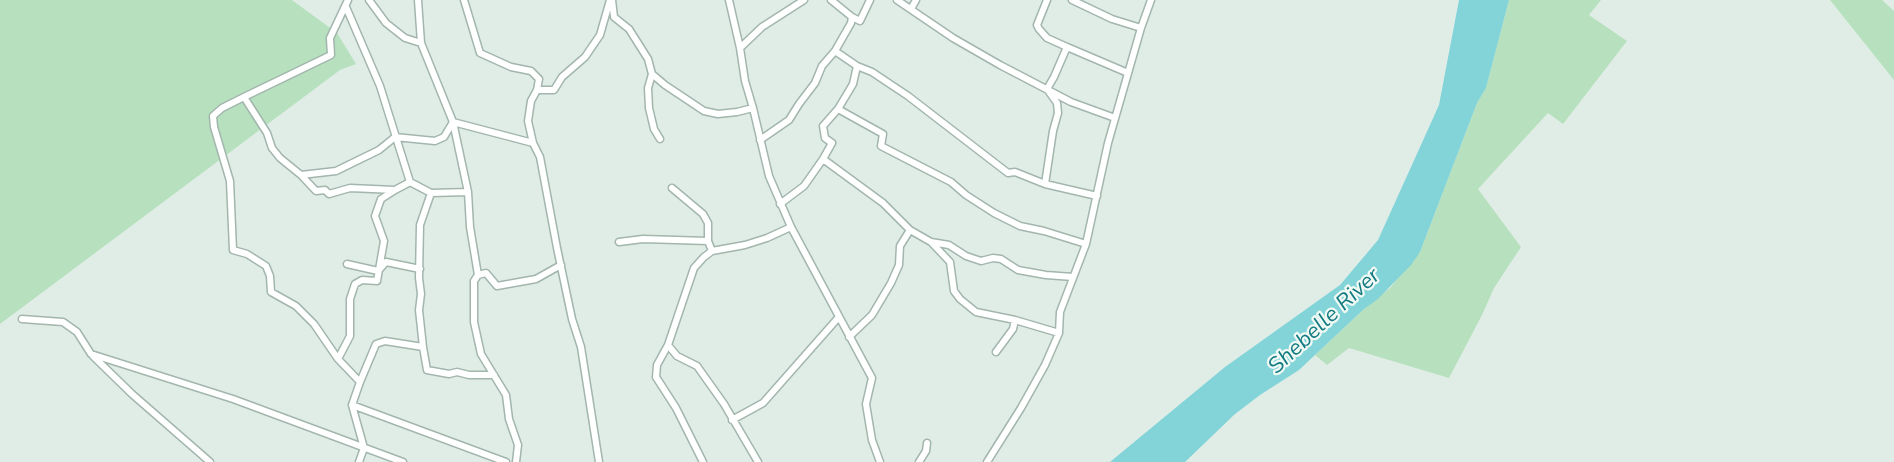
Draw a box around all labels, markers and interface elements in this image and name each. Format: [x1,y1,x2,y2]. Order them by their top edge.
water label: Shebelle River [1264,264,1386,380]

